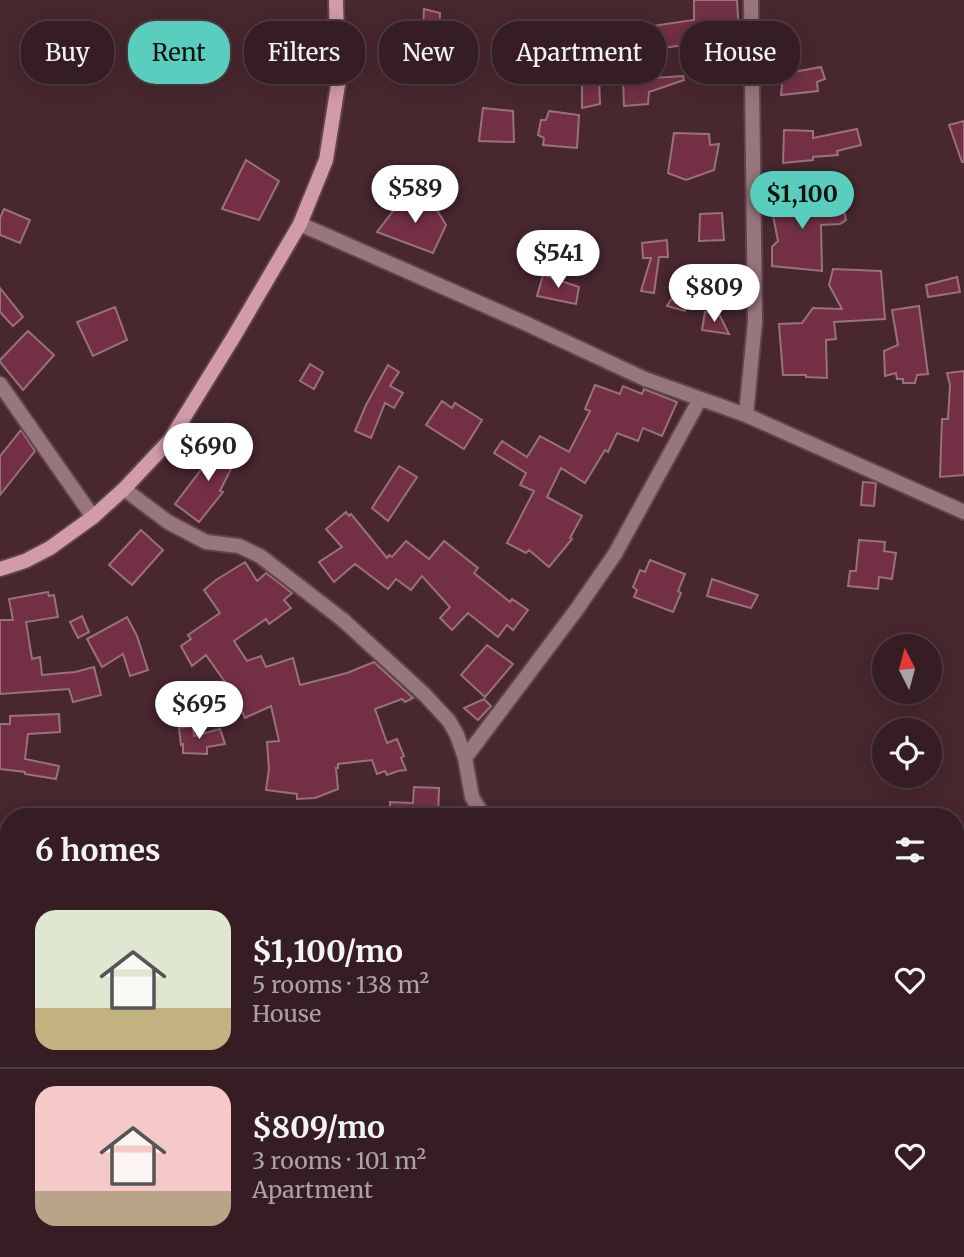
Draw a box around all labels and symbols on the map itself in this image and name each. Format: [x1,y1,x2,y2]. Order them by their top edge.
pin: $589 [374,166,456,225]
pin: $1,100 [745,172,859,231]
pin: $541 [517,230,599,290]
pin: $809 [673,264,755,324]
pin: $690 [167,424,249,483]
north arrow [872,634,942,704]
pin: $695 [158,682,240,741]

